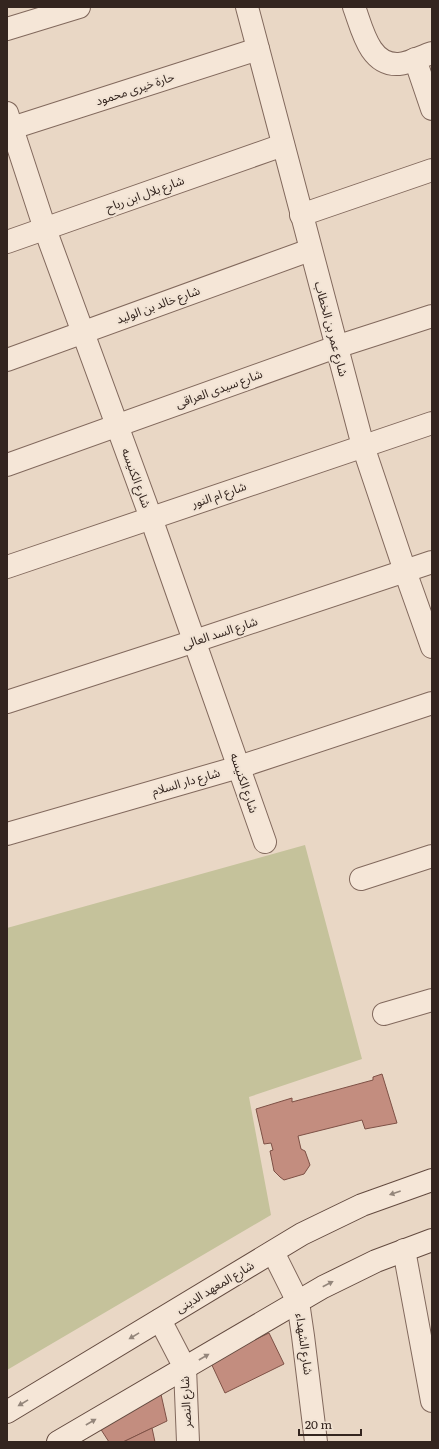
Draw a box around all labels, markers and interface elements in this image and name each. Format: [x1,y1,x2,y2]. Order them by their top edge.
street label: حارة خيرى محمود [93,67,176,109]
street label: شارع بلال ابن رباح [103,170,187,217]
street label: شارع عمر بن الخطاب [310,279,353,379]
street label: شارع خالد بن الوليد [113,281,203,329]
street label: شارع سيدى العراقى [173,364,265,413]
street label: شارع الكنيسه [117,445,156,510]
street label: شارع ام النور [188,476,249,513]
street label: شارع السد العالى [180,611,260,654]
street label: شارع الكنيسه [225,750,264,815]
street label: شارع دار السلام [149,763,222,800]
one-way arrow [389,1190,401,1196]
street label: شارع المعهد الدينى [172,1256,258,1318]
one-way arrow [322,1281,334,1288]
street label: شارع الشهداء [291,1312,318,1376]
one-way arrow [128,1332,140,1339]
one-way arrow [198,1354,210,1361]
street label: شارع النصر [175,1376,196,1430]
one-way arrow [17,1399,29,1406]
scale bar [299,1411,361,1437]
text: 20 m [305,1415,332,1433]
one-way arrow [85,1419,97,1426]

